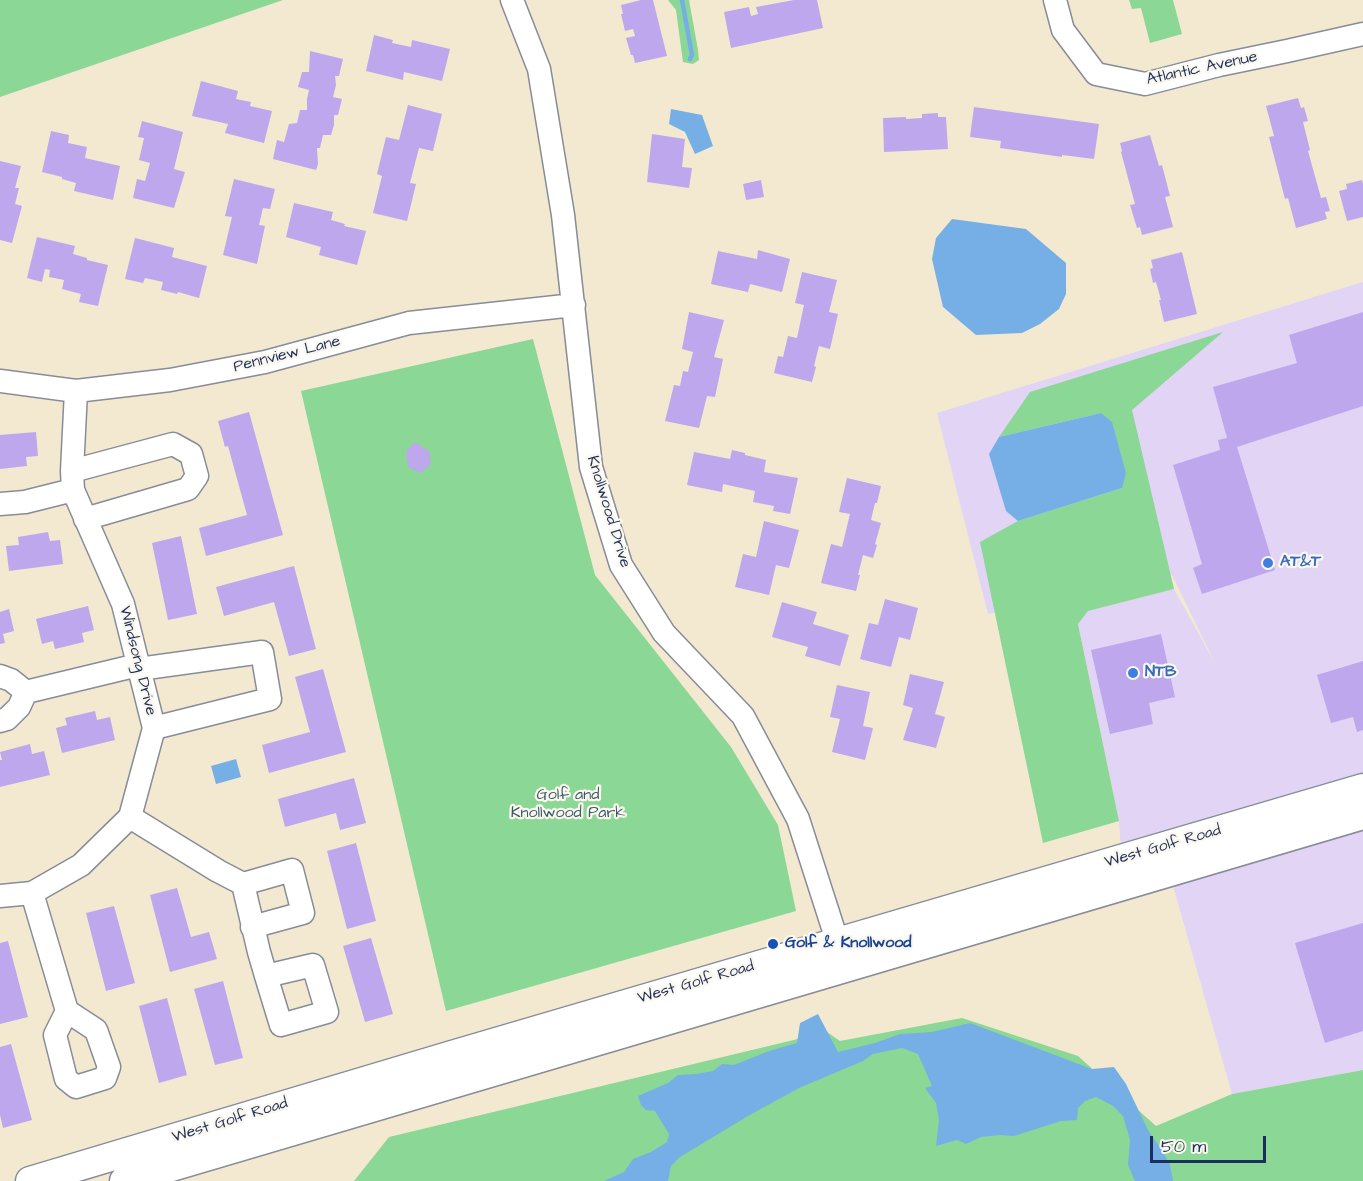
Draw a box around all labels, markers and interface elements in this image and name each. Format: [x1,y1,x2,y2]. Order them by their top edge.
street label: Atlantic Avenue [1145,48,1259,90]
street label: Pennview Lane [232,332,342,378]
street label: Knollwood Drive [582,454,634,570]
place label: AT&T [1280,553,1321,573]
marker: AT&T [1261,556,1275,570]
street label: Windsong Drive [114,604,160,718]
place label: NTB [1145,663,1176,683]
marker: NTB [1126,666,1140,680]
park label: Golf and Knollwood Park [511,786,625,824]
street label: West Golf Road [1103,821,1223,873]
place label: Golf & Knollwood [785,934,911,954]
marker: Golf & Knollwood [766,937,780,951]
street label: West Golf Road [636,957,756,1009]
street label: West Golf Road [170,1094,290,1148]
scale bar [1153,1124,1268,1162]
text: 50 m [1161,1134,1206,1159]

